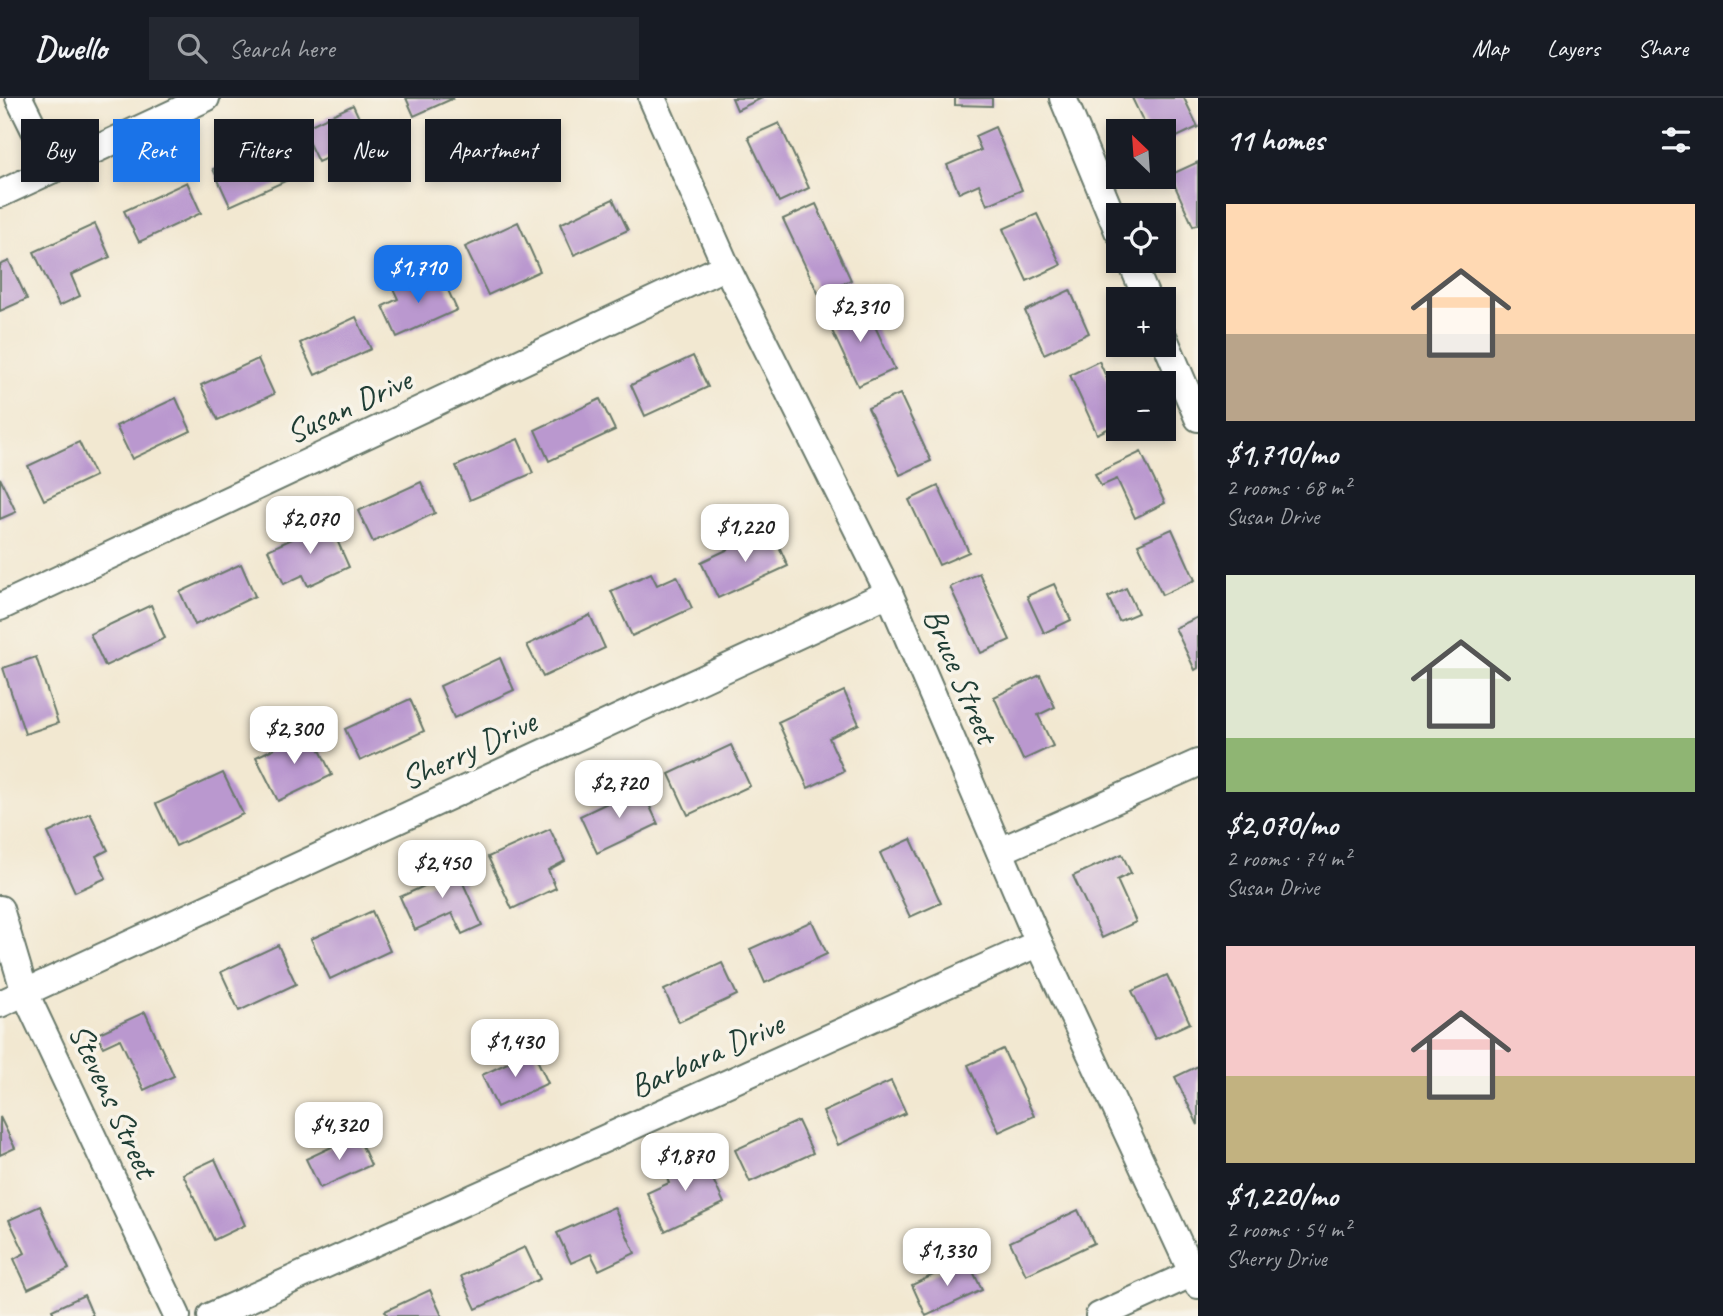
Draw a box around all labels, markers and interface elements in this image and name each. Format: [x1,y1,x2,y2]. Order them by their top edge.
search box [149,17,639,80]
text: Dwello [35,27,107,69]
icon: search [173,29,211,67]
text: Search here [229,32,335,65]
text: Map [1472,33,1509,63]
text: Layers [1547,33,1600,63]
text: Share [1638,33,1688,63]
chip: Buy [21,119,99,182]
chip: Rent [113,119,200,182]
chip: Filters [214,119,314,182]
chip: New [328,119,411,182]
chip: Apartment [425,119,561,182]
north arrow [1106,119,1176,189]
map controls [1106,119,1176,441]
text: 11 homes [1226,121,1324,159]
icon: filters [1657,121,1695,159]
button: locate [1106,203,1176,273]
pin: $1,710 [361,246,475,305]
icon: home [1398,250,1524,376]
text: $1,710 [390,253,446,282]
pin: $2,310 [803,285,917,344]
button: + [1106,287,1176,357]
text: $2,310 [832,292,888,321]
street label: Susan Drive [279,358,420,453]
button: − [1106,371,1176,441]
text: $1,710/mo [1226,435,1338,473]
text: 2 rooms · 68 m² [1226,473,1350,502]
pin: $2,070 [253,496,367,556]
text: Susan Drive [1226,502,1319,531]
text: $2,070 [282,504,338,533]
pin: $1,220 [688,504,802,564]
text: $1,220 [717,512,773,541]
street label: Bruce Street [914,601,1010,752]
icon: home [1398,621,1524,747]
street label: Sherry Drive [394,699,545,799]
pin: $2,300 [237,706,351,766]
text: $2,300 [266,714,322,743]
pin: $2,720 [562,760,676,820]
text: $2,720 [591,768,647,797]
text: $2,070/mo [1226,806,1338,844]
pin: $2,450 [385,840,499,900]
text: 2 rooms · 74 m² [1226,844,1350,873]
text: $2,450 [414,848,470,877]
text: Susan Drive [1226,873,1319,902]
icon: home [1398,992,1524,1118]
street label: Barbara Drive [623,1002,792,1107]
street label: Stevens Street [59,1017,168,1187]
pin: $1,430 [458,1020,572,1079]
text: $1,430 [487,1027,543,1056]
pin: $4,320 [282,1102,396,1162]
text: $4,320 [311,1110,367,1139]
pin: $1,870 [628,1134,742,1193]
text: $1,870 [657,1141,713,1170]
text: $1,220/mo [1226,1177,1338,1215]
text: 2 rooms · 54 m² [1226,1215,1350,1244]
pin: $1,330 [890,1228,1004,1288]
text: $1,330 [919,1236,975,1265]
text: Sherry Drive [1226,1244,1327,1273]

